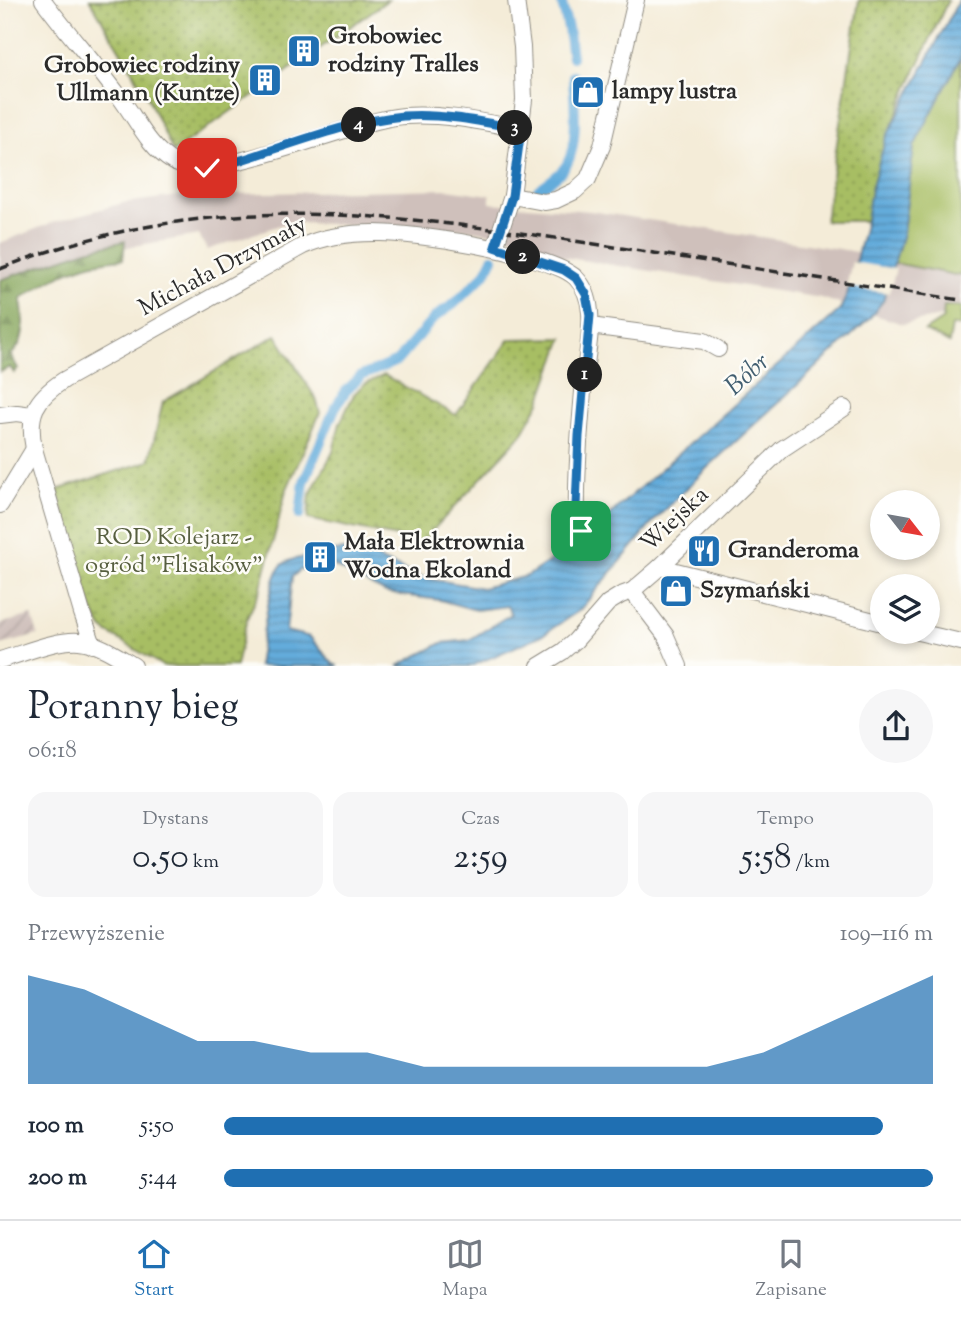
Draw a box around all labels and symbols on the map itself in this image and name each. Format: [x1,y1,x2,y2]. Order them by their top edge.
place label: Grobowiec rodziny Tralles [328,20,479,82]
building icon: Grobowiec rodziny Tralles [285,32,323,70]
place label: Grobowiec rodziny Ullmann (Kuntze) [44,49,240,111]
building icon: Grobowiec rodziny Ullmann (Kuntze) [246,61,284,99]
shop icon: lampy lustra [569,73,607,111]
place label: lampy lustra [612,75,738,109]
pin: 4 [342,108,376,142]
pin: 3 [498,110,532,146]
pin [177,138,237,198]
street label: Michała Drzymały [133,208,313,326]
pin: 2 [505,240,540,274]
water label: Bóbr [718,345,778,405]
pin: 1 [568,358,602,392]
street label: Wiejska [633,479,717,561]
north arrow [870,490,940,560]
pin [551,501,611,561]
park label: ROD Kolejarz - ogród "Flisaków" [85,521,263,583]
place label: Mała Elektrownia Wodna Ekoland [344,526,525,588]
restaurant icon: Granderoma [685,532,723,570]
place label: Granderoma [728,534,860,568]
building icon: Mała Elektrownia Wodna Ekoland [301,538,339,576]
shop icon: Szymański [657,572,695,610]
place label: Szymański [700,574,810,608]

